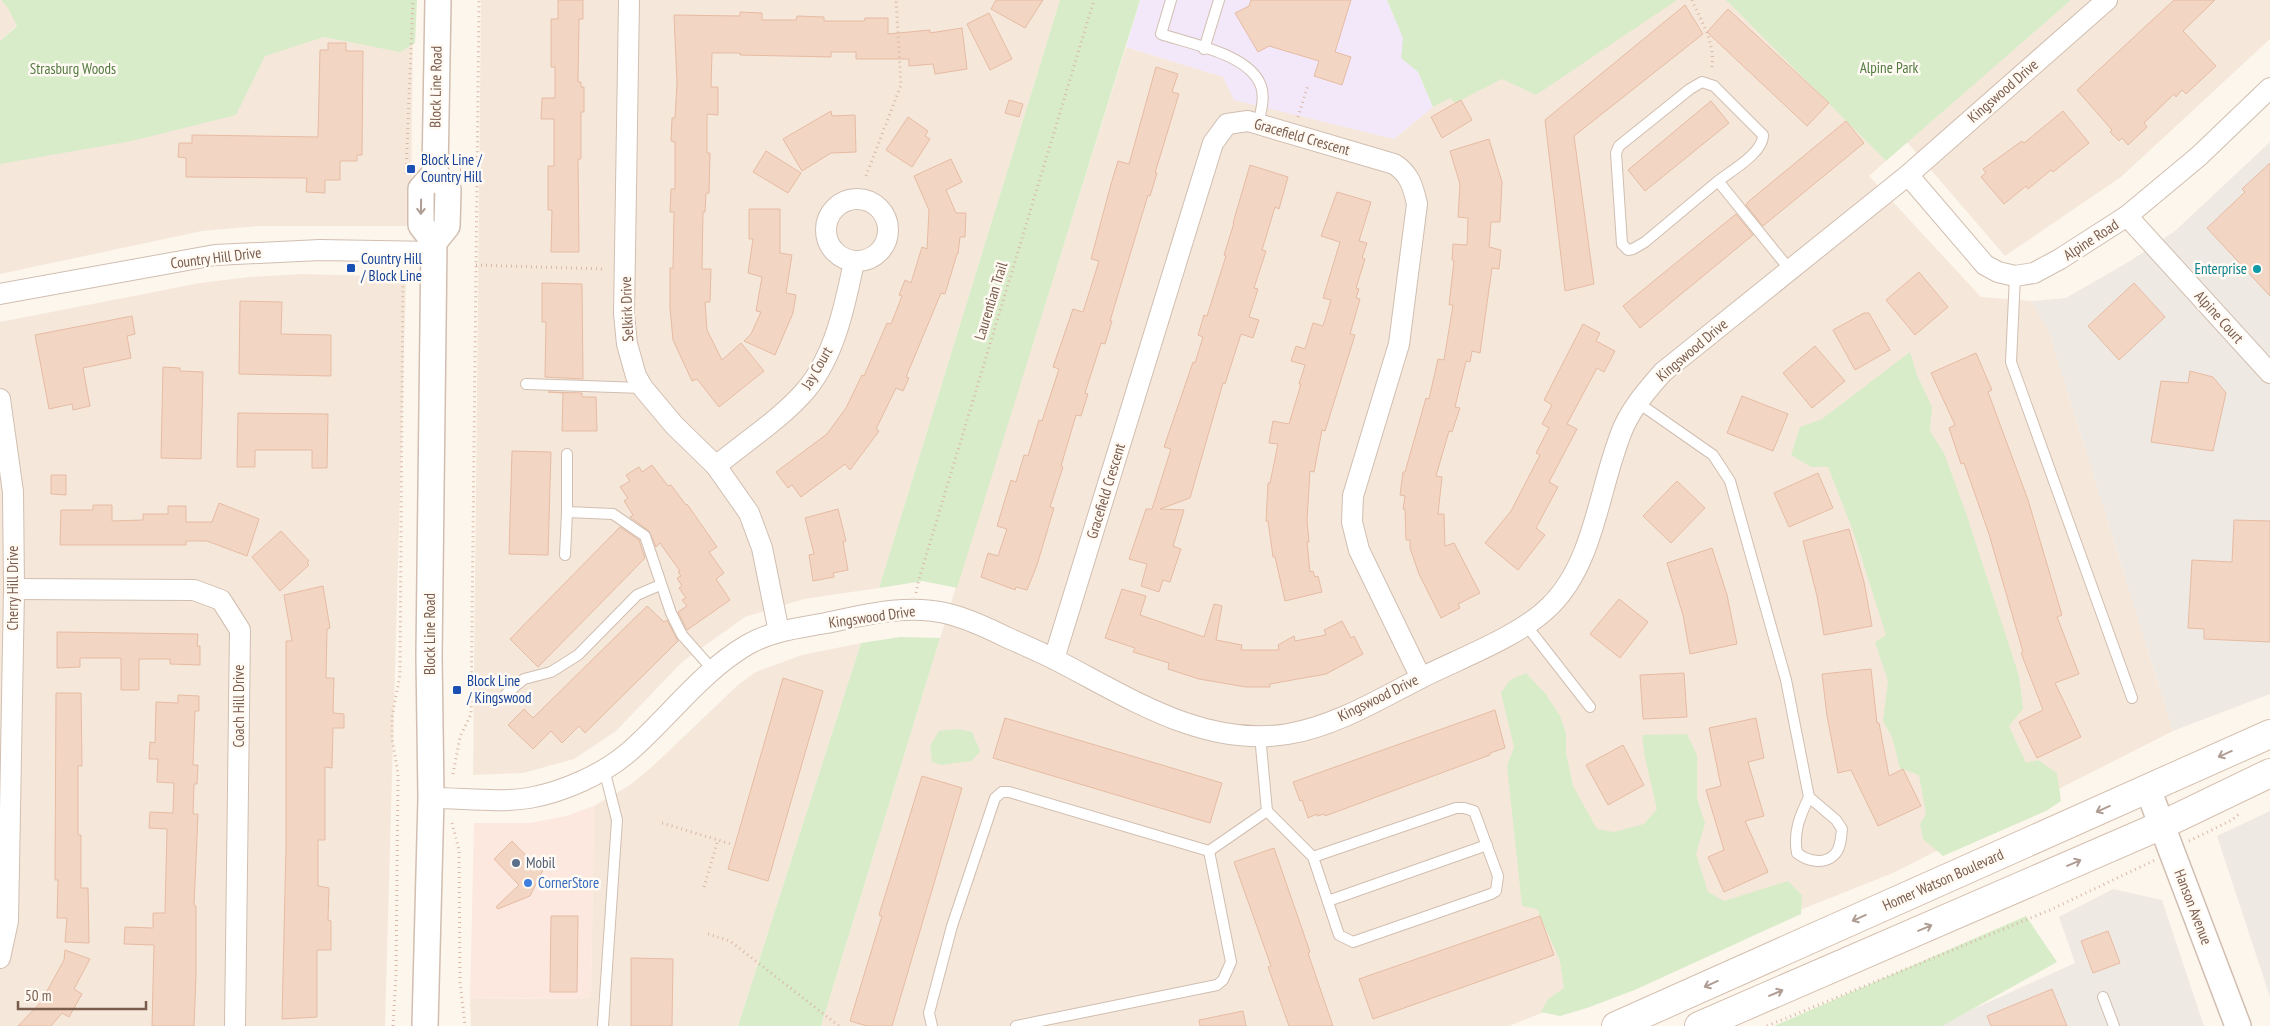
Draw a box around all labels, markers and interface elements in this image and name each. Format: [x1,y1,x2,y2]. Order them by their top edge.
street label: Block Line Road [425,46,446,128]
street label: Kingswood Drive [1963,55,2042,126]
park label: Alpine Park [1860,58,1918,77]
park label: Strasburg Woods [30,59,116,78]
street label: Gracefield Crescent [1252,114,1352,159]
place label: Block Line / Country Hill [421,150,482,186]
marker: Block Line / Country Hill [405,163,417,175]
one-way arrow [416,199,426,215]
street label: Alpine Road [2060,215,2122,264]
street label: Country Hill Drive [169,243,262,273]
place label: Country Hill / Block Line [360,249,422,285]
street label: Laurentian Trail [970,259,1012,342]
place label: Enterprise [2195,259,2247,278]
marker: Country Hill / Block Line [345,262,357,274]
marker: Enterprise [2251,263,2263,275]
street label: Selkirk Drive [616,276,637,342]
street label: Alpine Court [2191,286,2248,347]
street label: Kingswood Drive [1652,314,1731,385]
street label: Jay Court [796,343,836,393]
street label: Gracefield Crescent [1082,441,1129,541]
street label: Cherry Hill Drive [3,546,22,631]
street label: Block Line Road [420,593,439,675]
street label: Kingswood Drive [827,601,917,632]
street label: Coach Hill Drive [229,665,248,747]
street label: Kingswood Drive [1334,670,1421,725]
place label: Block Line / Kingswood [466,671,532,707]
marker: Block Line / Kingswood [451,684,463,696]
one-way arrow [2218,750,2233,760]
one-way arrow [2096,804,2111,814]
street label: Homer Watson Boulevard [1879,844,2006,915]
place label: Mobil [526,853,556,872]
marker: Mobil [510,857,522,869]
one-way arrow [2066,858,2081,868]
street label: Hanson Avenue [2170,866,2217,947]
place label: CornerStore [538,873,599,892]
marker: CornerStore [522,877,534,889]
one-way arrow [1852,913,1867,923]
one-way arrow [1917,923,1932,932]
scale bar [18,978,145,1010]
one-way arrow [1704,979,1719,989]
text: 50 m [25,986,51,1005]
one-way arrow [1768,987,1783,997]

